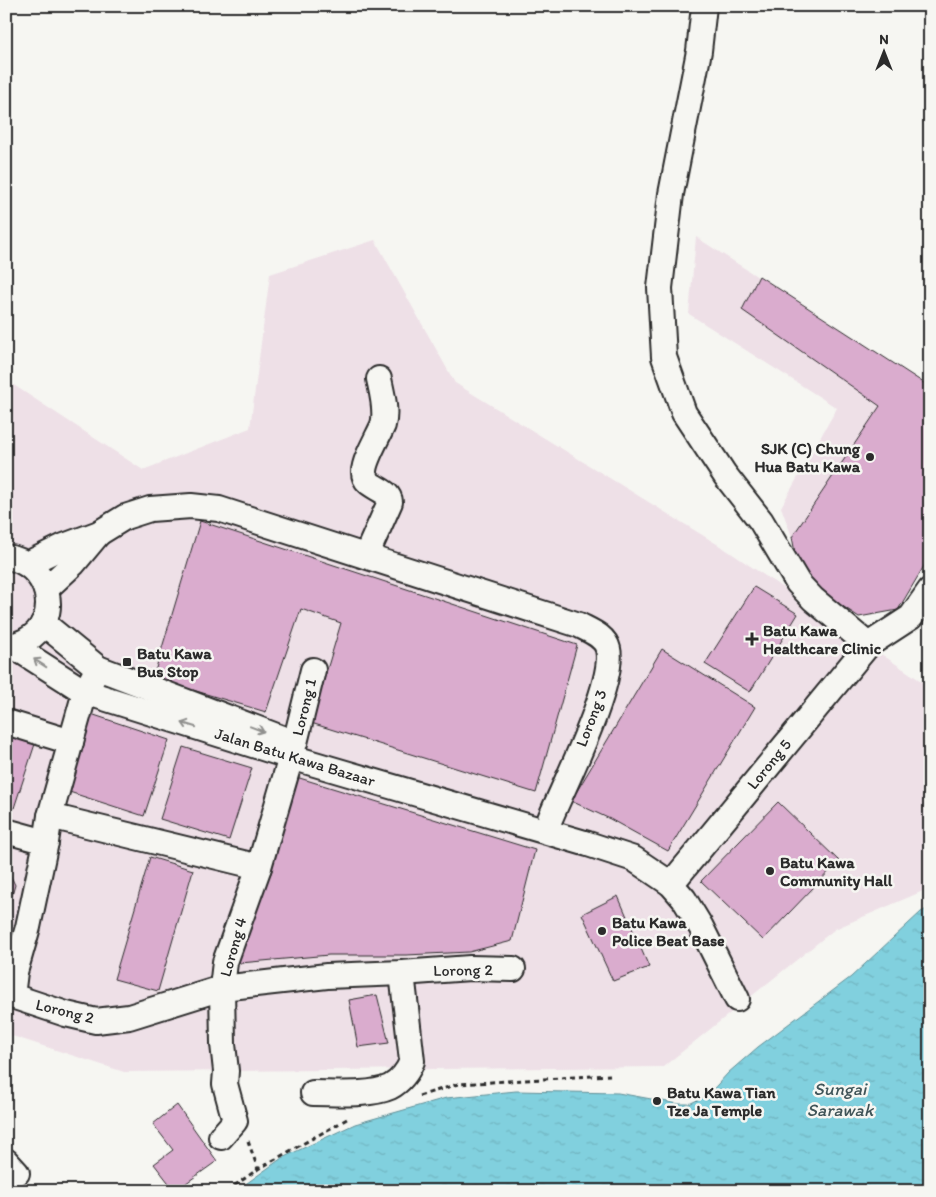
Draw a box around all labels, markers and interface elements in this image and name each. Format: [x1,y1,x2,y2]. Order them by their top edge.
north arrow [858,28,908,78]
text: N [879,31,889,48]
place label: SJK (C) Chung Hua Batu Kawa [754,439,861,476]
marker: SJK (C) Chung Hua Batu Kawa [864,451,876,463]
place label: Batu Kawa Healthcare Clinic [763,621,882,658]
marker: Batu Kawa Healthcare Clinic [745,632,759,646]
place label: Batu Kawa Bus Stop [137,644,212,682]
marker: Batu Kawa Bus Stop [121,656,133,668]
one-way arrow [33,658,47,668]
street label: Lorong 1 [288,676,320,738]
street label: Lorong 3 [571,686,611,749]
one-way arrow [181,720,197,729]
street label: Jalan Batu Kawa Bazaar [213,724,378,791]
one-way arrow [249,725,264,734]
street label: Lorong 5 [743,735,795,793]
place label: Batu Kawa Community Hall [780,853,893,891]
marker: Batu Kawa Community Hall [764,865,776,877]
place label: Batu Kawa Police Beat Base [612,913,725,950]
street label: Lorong 4 [215,915,251,979]
marker: Batu Kawa Police Beat Base [596,925,608,937]
street label: Lorong 2 [433,960,493,980]
street label: Lorong 2 [34,995,97,1028]
water label: Sungai Sarawak [807,1078,875,1121]
place label: Batu Kawa Tian Tze Ja Temple [666,1083,776,1121]
marker: Batu Kawa Tian Tze Ja Temple [651,1095,663,1107]

